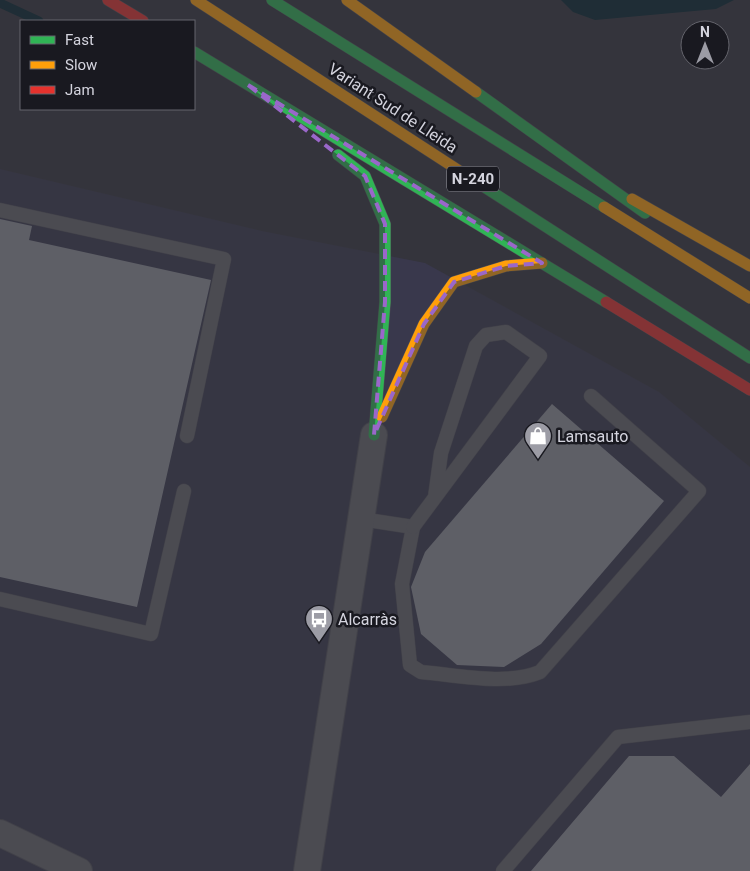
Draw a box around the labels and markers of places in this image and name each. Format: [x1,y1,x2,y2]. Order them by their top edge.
shop icon: Lamsauto [523,421,553,460]
place label: Lamsauto [557,427,628,446]
bus stop icon: Alcarràs [304,604,334,643]
place label: Alcarràs [338,610,397,629]

